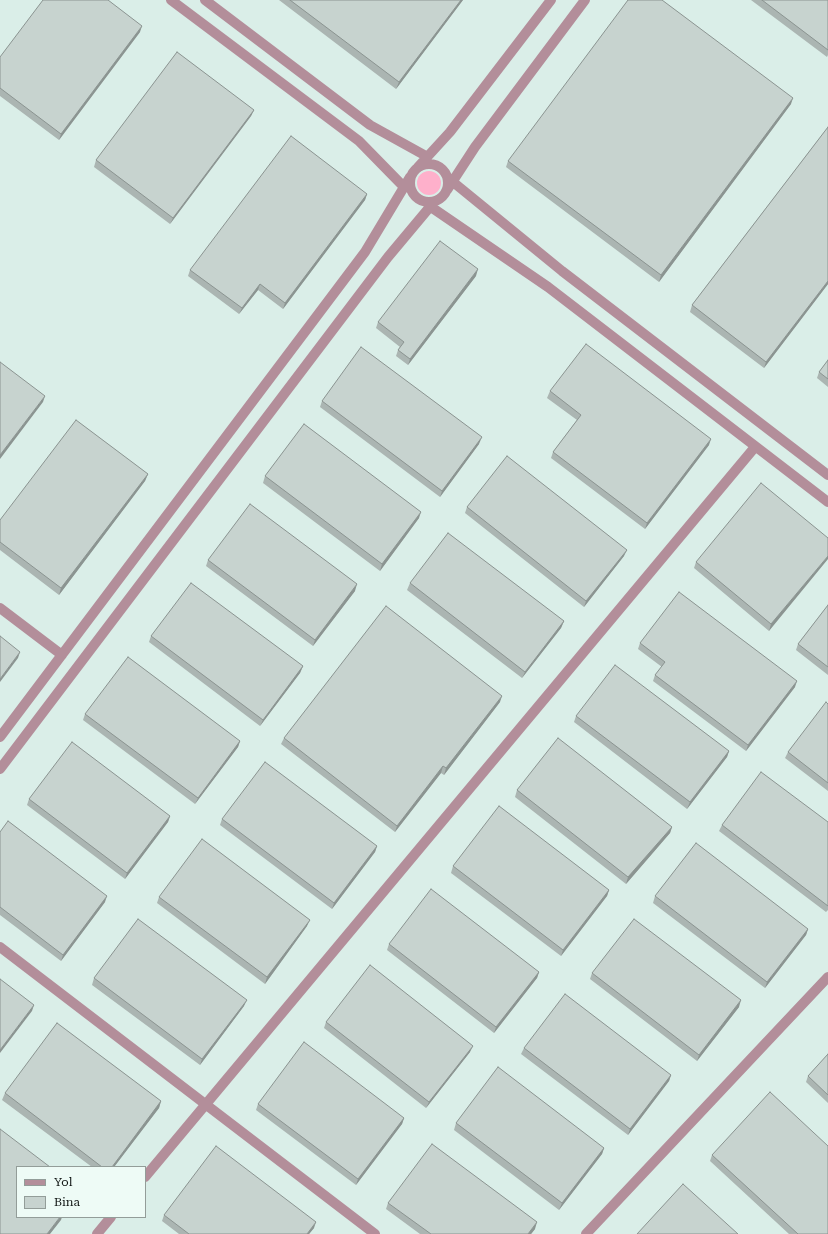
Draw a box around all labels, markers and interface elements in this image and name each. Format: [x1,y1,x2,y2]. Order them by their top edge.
legend [16,1166,146,1218]
text: Yol [54,1175,72,1189]
text: Bina [54,1195,80,1209]

